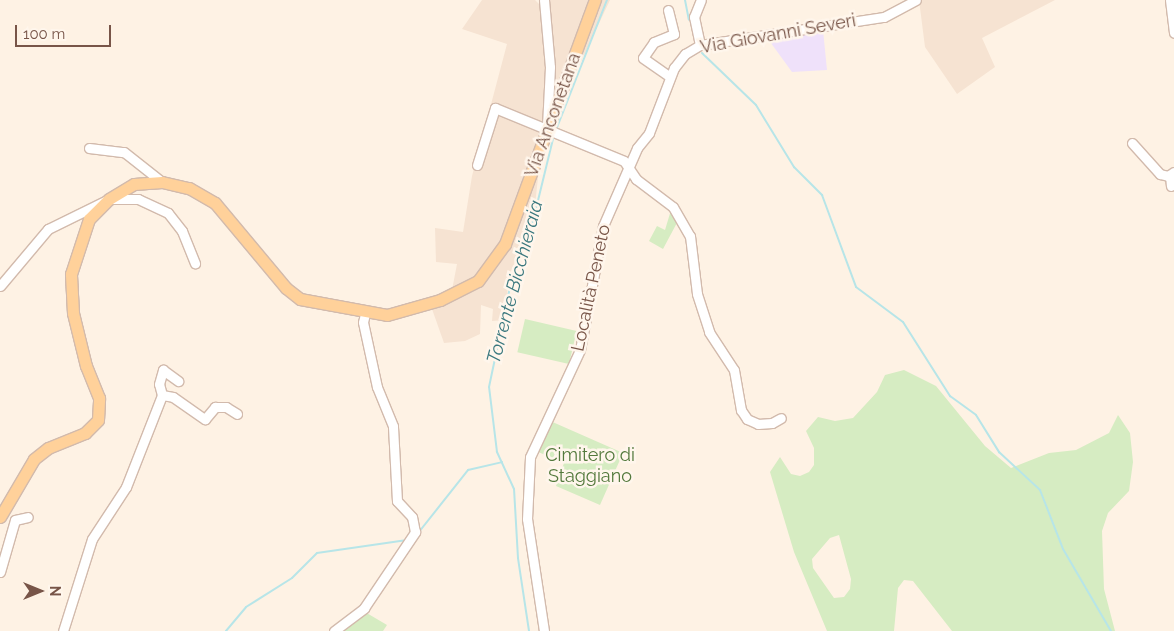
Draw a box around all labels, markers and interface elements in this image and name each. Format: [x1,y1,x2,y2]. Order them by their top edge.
street label: Via Giovanni Severi [698,10,858,58]
scale bar [18,15,114,47]
text: 100 m [23,25,65,43]
street label: Via Anconetana [520,50,586,180]
water label: Torrente Bicchieraia [482,198,548,366]
street label: Località Peneto [567,223,615,353]
park label: Cimitero di Staggiano [545,445,635,488]
north arrow [15,566,65,616]
text: N [47,586,63,596]

